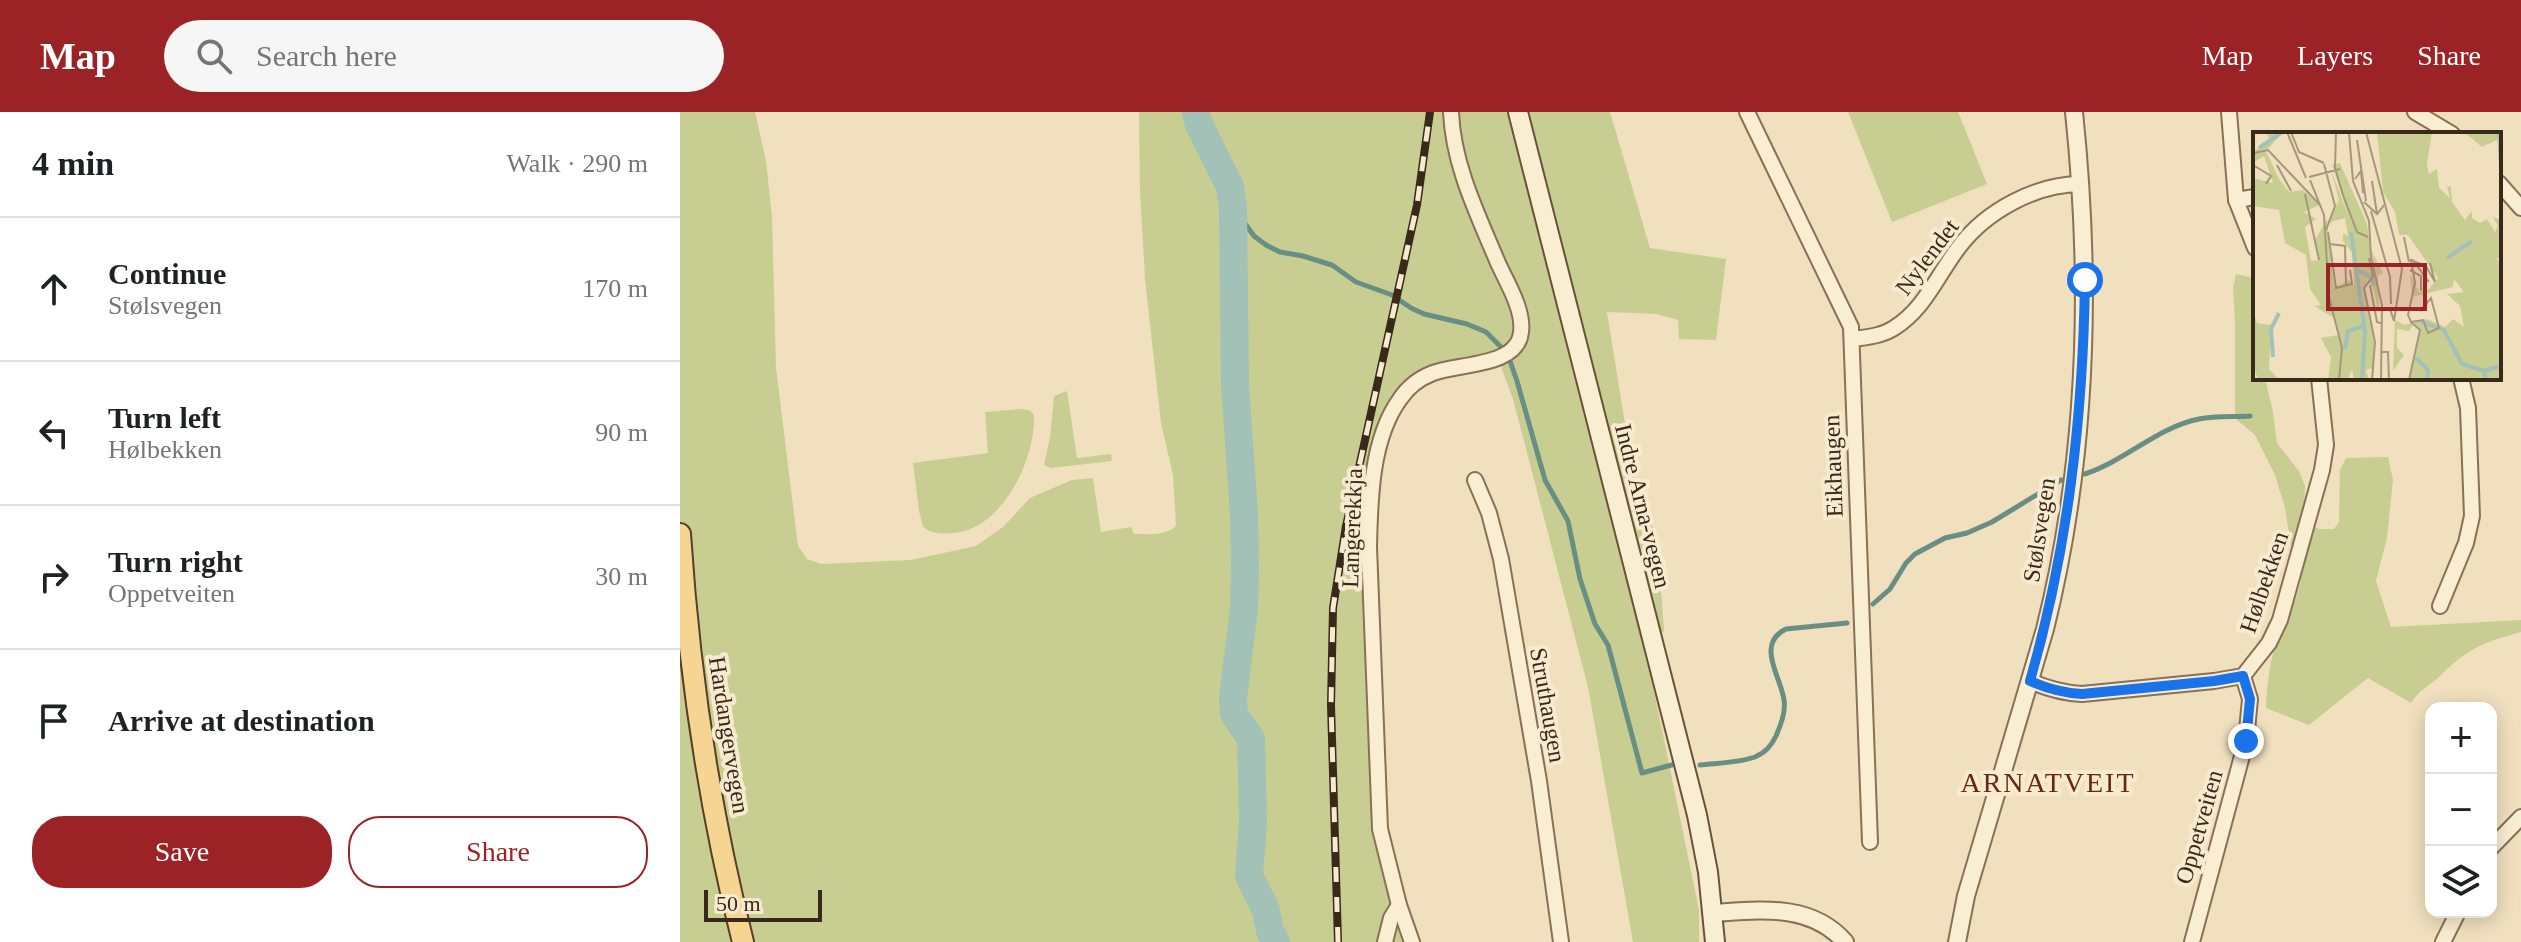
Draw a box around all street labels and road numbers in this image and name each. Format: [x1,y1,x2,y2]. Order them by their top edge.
street label: Nylendet [1890,214,1964,300]
street label: Eikhaugen [1818,414,1848,518]
street label: Indre Arna-vegen [1610,421,1676,591]
street label: Langerekkja [1337,467,1367,588]
street label: Stølsvegen [2018,476,2060,584]
street label: Hølbekken [2235,528,2293,636]
street label: Struthaugen [1525,646,1571,764]
street label: Hardangervegen [704,655,754,815]
street label: Oppetveiten [2170,767,2228,887]

